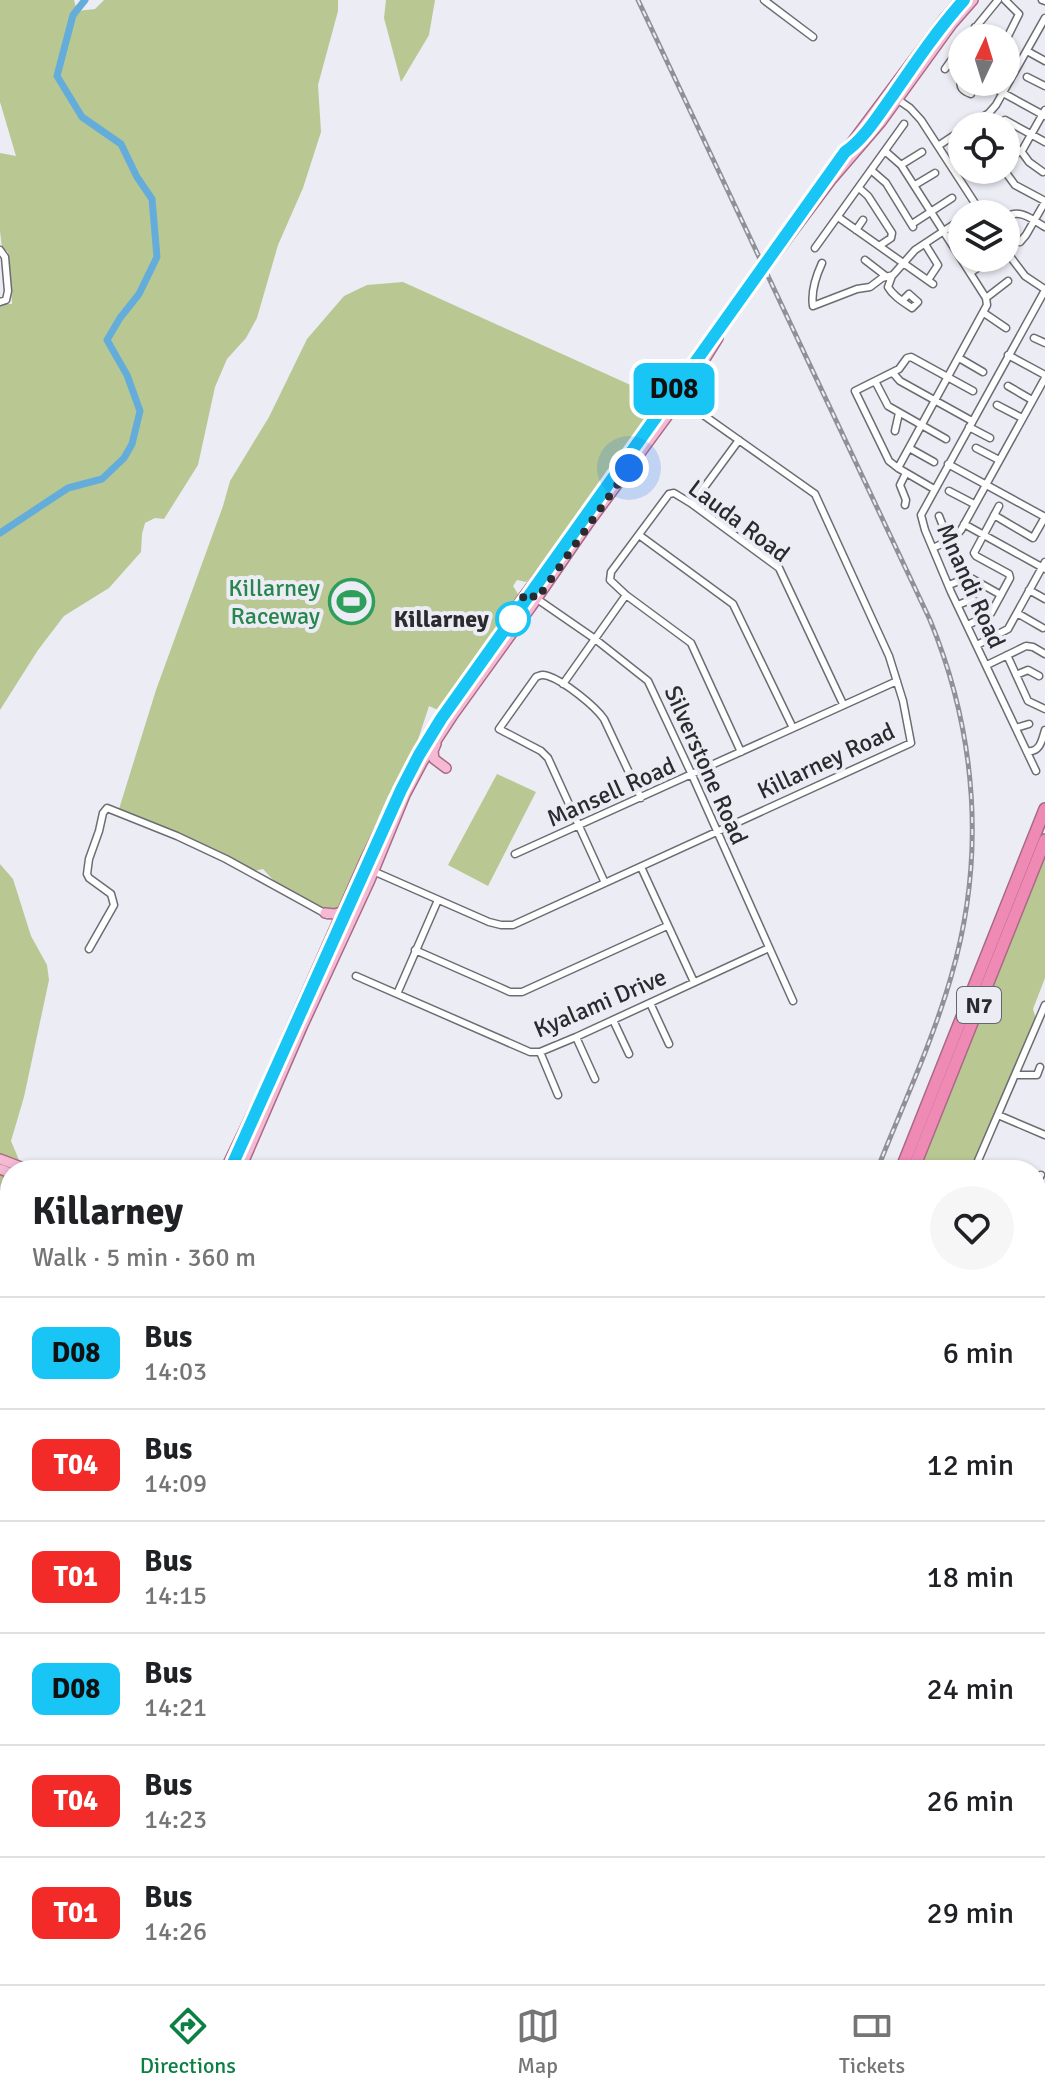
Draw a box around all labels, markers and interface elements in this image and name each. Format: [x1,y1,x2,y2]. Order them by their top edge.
north arrow [948,24,1020,96]
map controls [948,24,1020,272]
button: locate [948,112,1020,184]
button: layers [948,200,1020,272]
line badge: D08 [628,363,720,415]
text: D08 [650,372,698,406]
your location [609,448,649,488]
street label: Lauda Road [682,473,796,569]
street label: Mnandi Road [930,519,1012,653]
place label: Killarney Raceway [228,573,320,631]
sports icon: Killarney Raceway [327,578,375,626]
marker: Killarney [496,602,530,636]
place label: Killarney [393,604,489,634]
street label: Silverstone Road [658,681,754,849]
street label: Killarney Road [752,716,900,806]
street label: Mansell Road [542,750,680,834]
street label: Kyalami Drive [529,962,671,1044]
road number: N7 [957,987,1001,1023]
button: heart [930,1186,1014,1270]
text: Killarney [32,1188,183,1235]
text: Walk · 5 min · 360 m [32,1242,256,1274]
text: Bus [144,1319,192,1356]
text: 6 min [943,1335,1014,1372]
text: D08 [52,1336,100,1370]
text: 14:03 [144,1356,207,1388]
text: Bus [144,1431,192,1468]
text: 12 min [927,1447,1014,1484]
text: T04 [54,1448,98,1482]
text: 14:09 [144,1468,207,1500]
text: Bus [144,1543,192,1580]
text: 18 min [927,1559,1014,1596]
text: T01 [54,1560,98,1594]
text: 14:15 [144,1580,207,1612]
text: Bus [144,1655,192,1692]
text: 24 min [927,1671,1014,1708]
text: D08 [52,1672,100,1706]
text: 14:21 [144,1692,207,1724]
text: Bus [144,1767,192,1804]
text: 26 min [927,1783,1014,1820]
text: T04 [54,1784,98,1818]
text: 14:23 [144,1804,207,1836]
text: Bus [144,1879,192,1916]
text: 29 min [927,1895,1014,1932]
text: T01 [54,1896,98,1930]
text: 14:26 [144,1916,207,1948]
tab: Directions [140,2004,236,2079]
tab: Map [516,2004,560,2079]
tab: Tickets [839,2004,905,2079]

